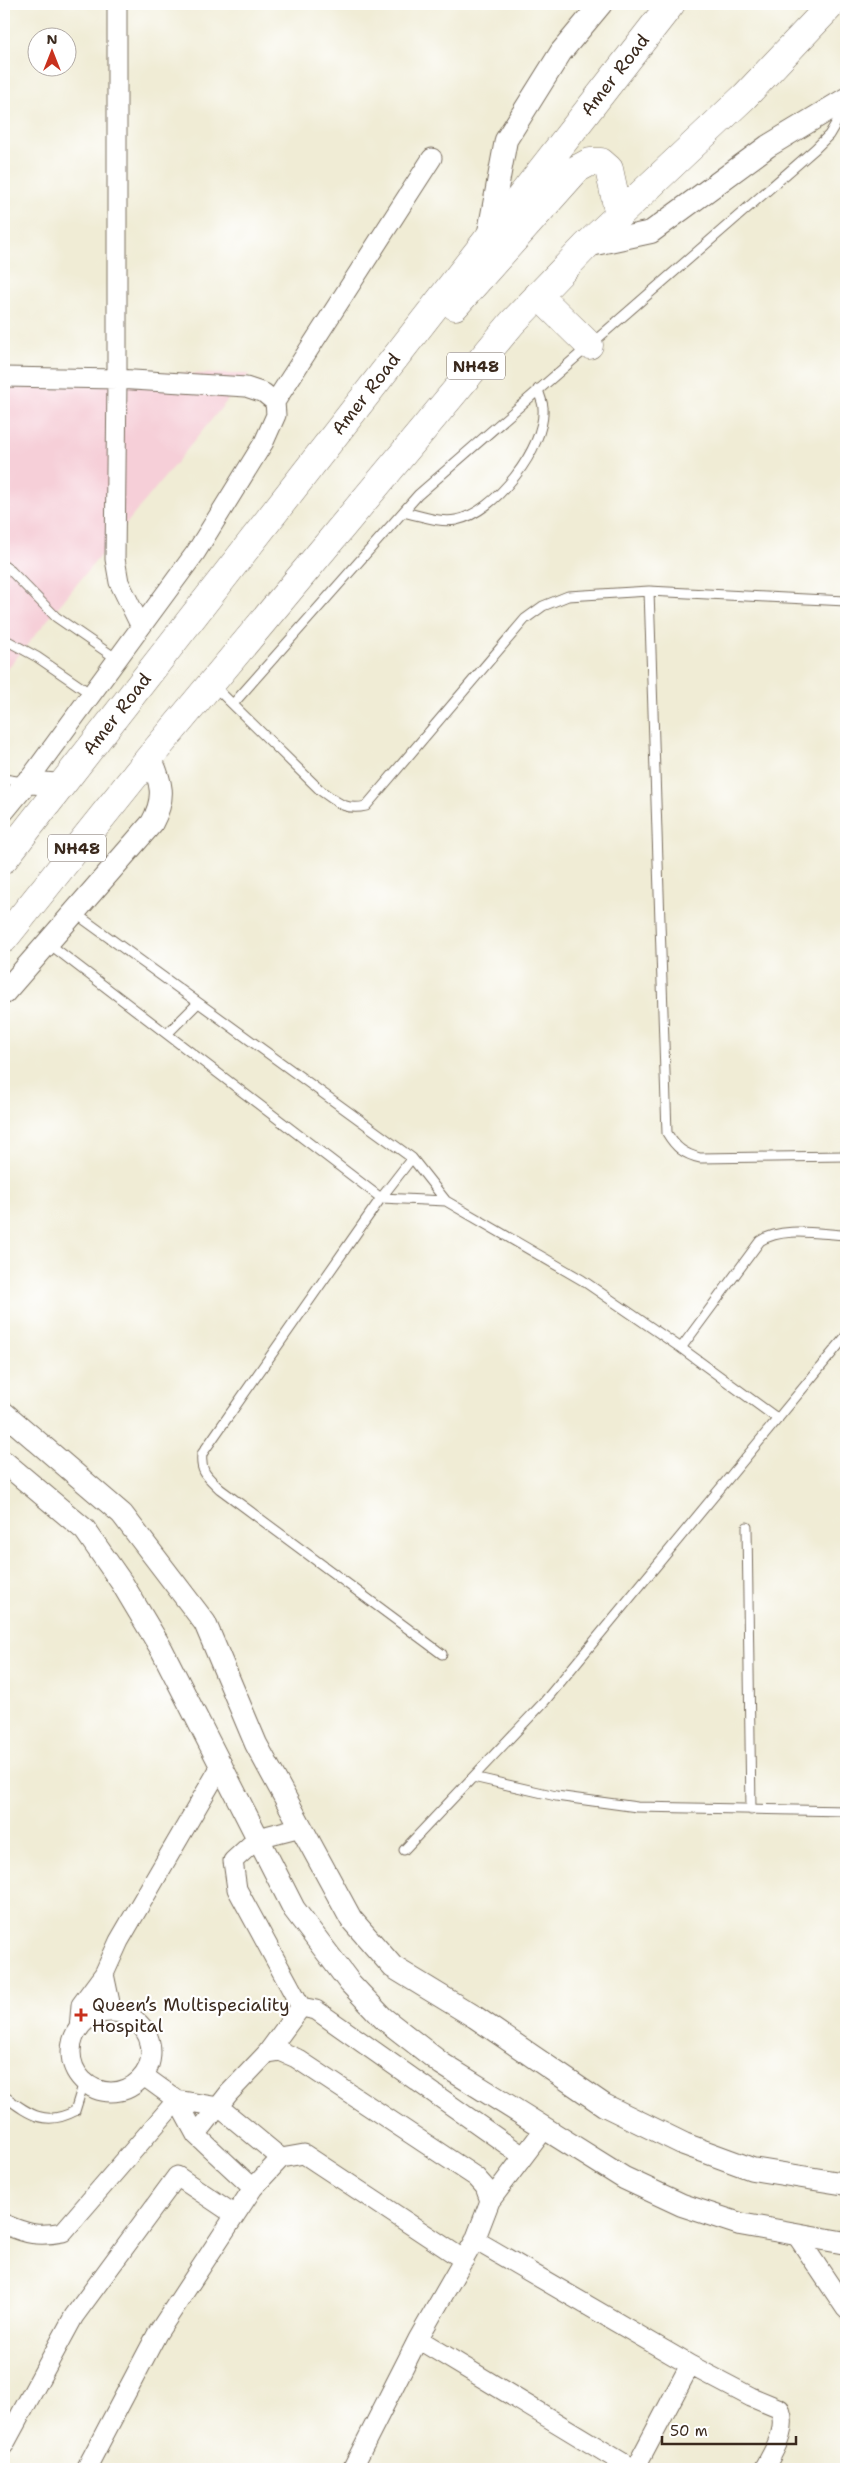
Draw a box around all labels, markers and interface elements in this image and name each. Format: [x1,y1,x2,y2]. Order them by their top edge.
north arrow [28,28,78,78]
street label: Amer Road [575,29,655,121]
text: N [46,30,58,48]
street label: Amer Road [326,348,406,440]
road number: NH48 [447,352,505,380]
street label: Amer Road [77,668,157,760]
road number: NH48 [48,834,106,861]
place label: Queen’s Multispeciality Hospital [92,1993,290,2038]
marker: Queen’s Multispeciality Hospital [74,2008,88,2022]
scale bar [662,2413,796,2445]
text: 50 m [670,2421,708,2441]

